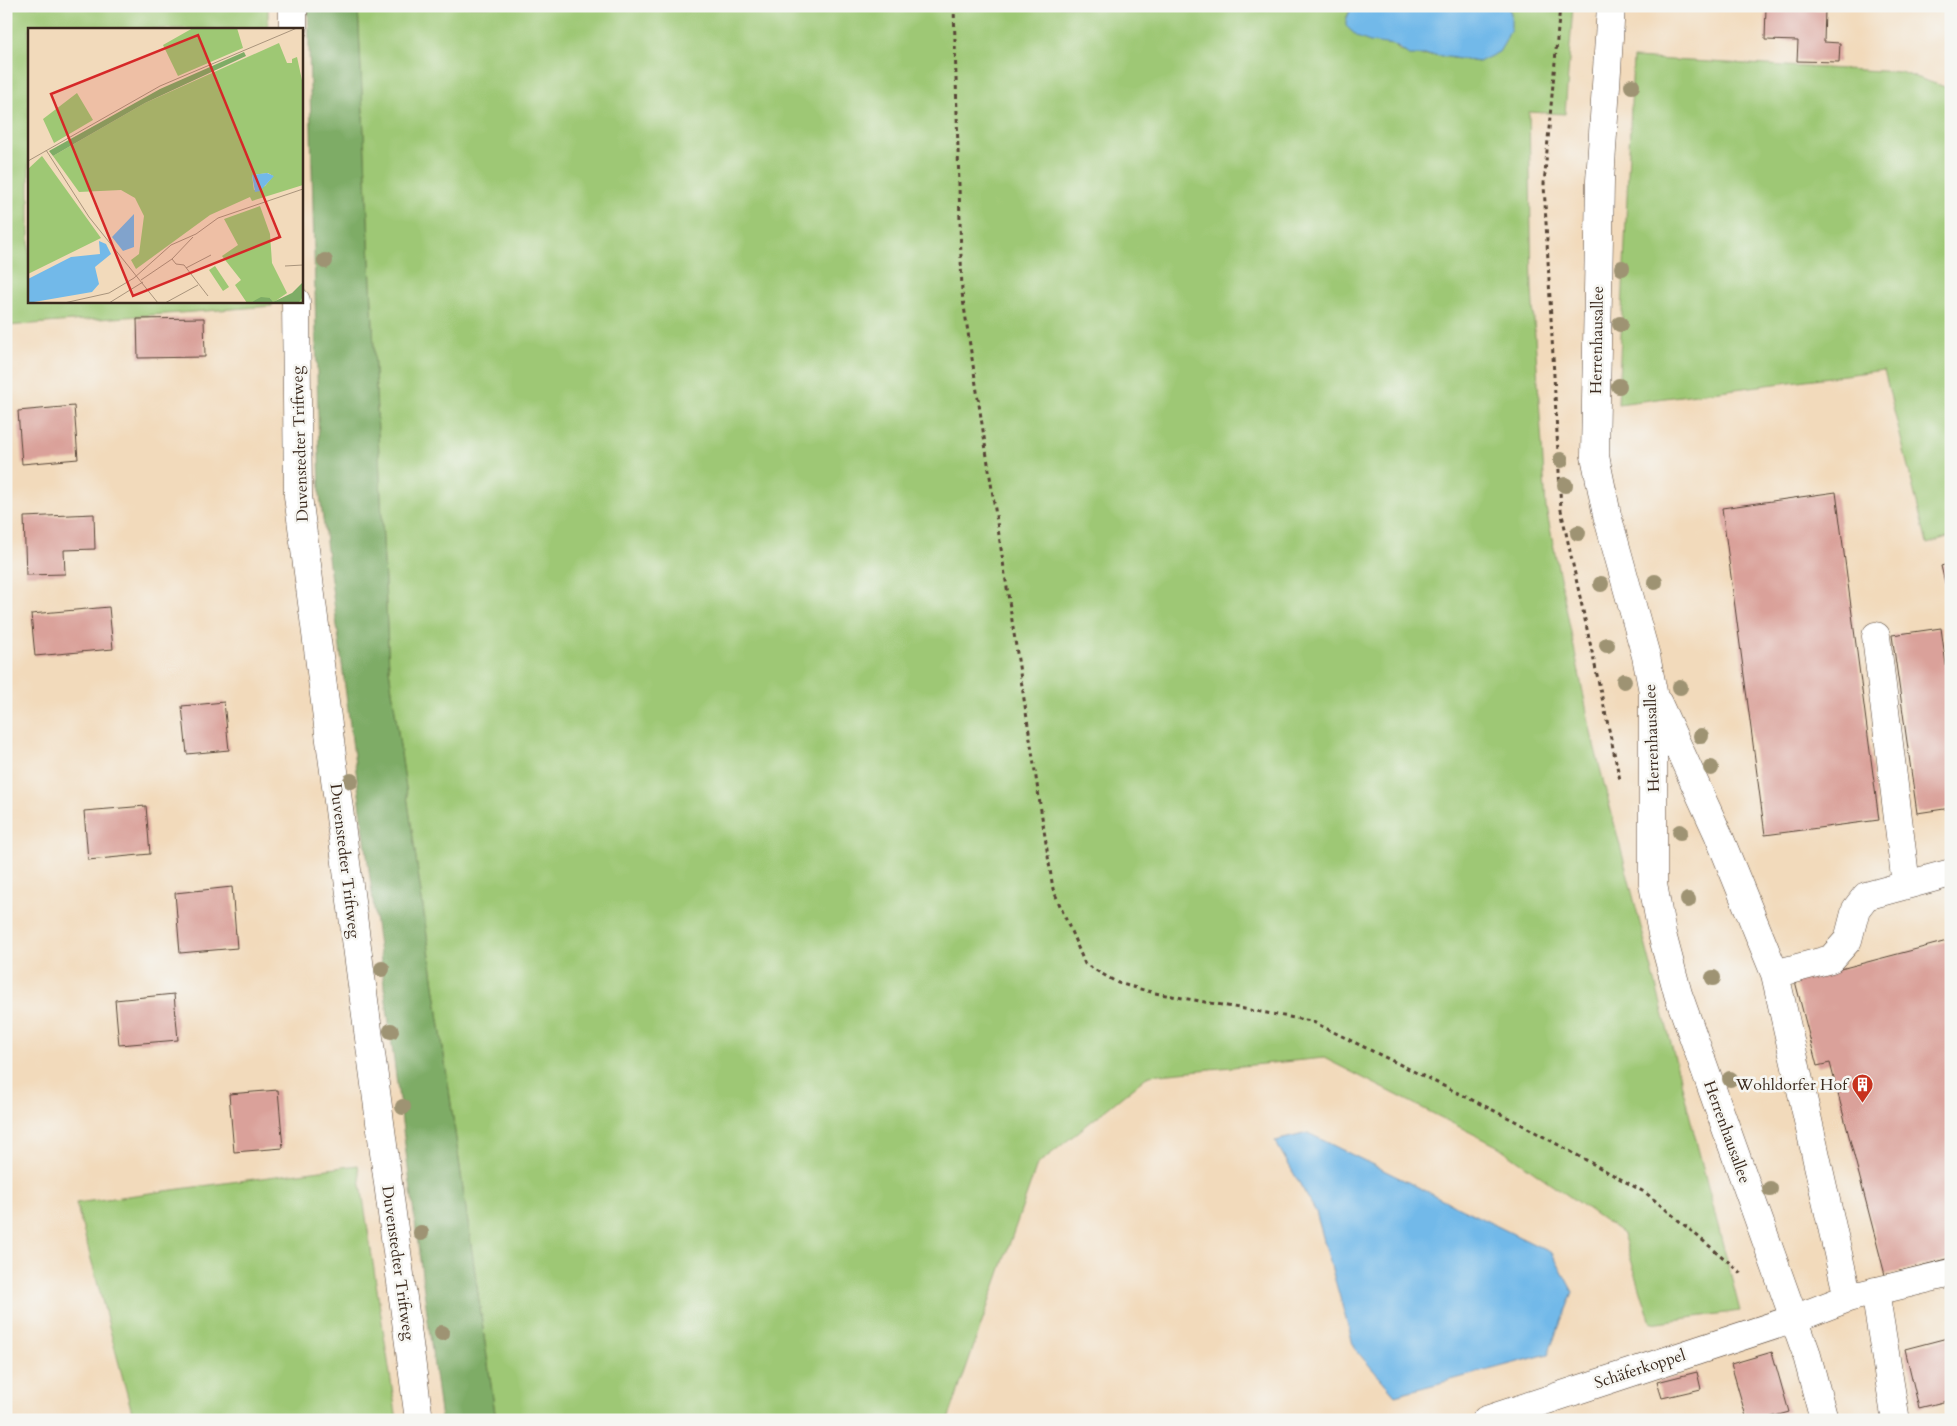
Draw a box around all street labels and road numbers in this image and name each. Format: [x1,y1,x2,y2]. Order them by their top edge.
street label: Herrenhausallee [1585,286,1609,394]
street label: Duvenstedter Triftweg [286,366,314,522]
street label: Herrenhausallee [1639,684,1665,792]
street label: Duvenstedter Triftweg [325,782,365,940]
street label: Herrenhausallee [1698,1077,1756,1187]
street label: Duvenstedter Triftweg [376,1184,420,1342]
street label: Schäferkoppel [1592,1344,1688,1394]

